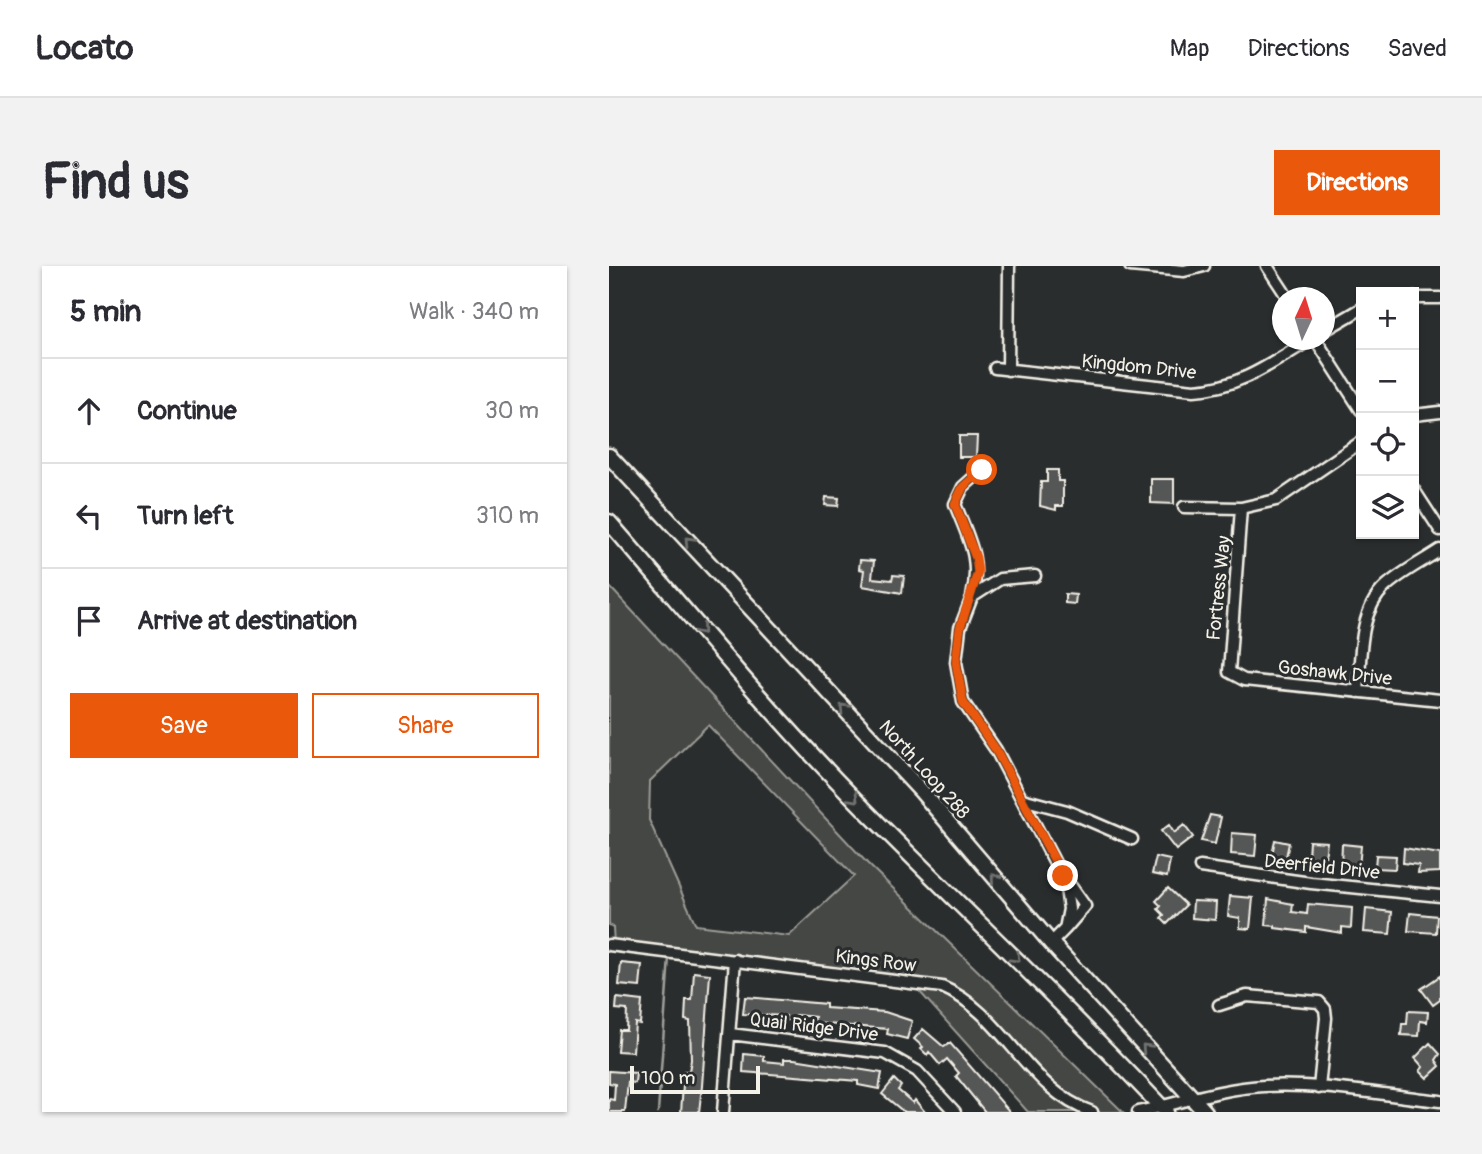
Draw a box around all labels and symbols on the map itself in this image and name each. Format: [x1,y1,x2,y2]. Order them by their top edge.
north arrow [1272,287,1335,350]
street label: Kingdom Drive [1080,349,1198,385]
route start [966,454,997,485]
street label: Fortress Way [1202,535,1236,642]
one-way arrow [684,536,697,549]
one-way arrow [693,622,705,635]
street label: Goshawk Drive [1277,655,1394,691]
one-way arrow [840,703,852,716]
street label: North Loop 288 [874,715,975,824]
one-way arrow [845,790,858,803]
street label: Deerfield Drive [1263,849,1382,885]
route end [1047,860,1078,891]
one-way arrow [991,873,1003,886]
street label: Kings Row [834,944,918,978]
one-way arrow [1008,949,1021,962]
street label: Quail Ridge Drive [748,1007,880,1047]
one-way arrow [1141,1043,1154,1056]
scale bar [630,1063,759,1095]

